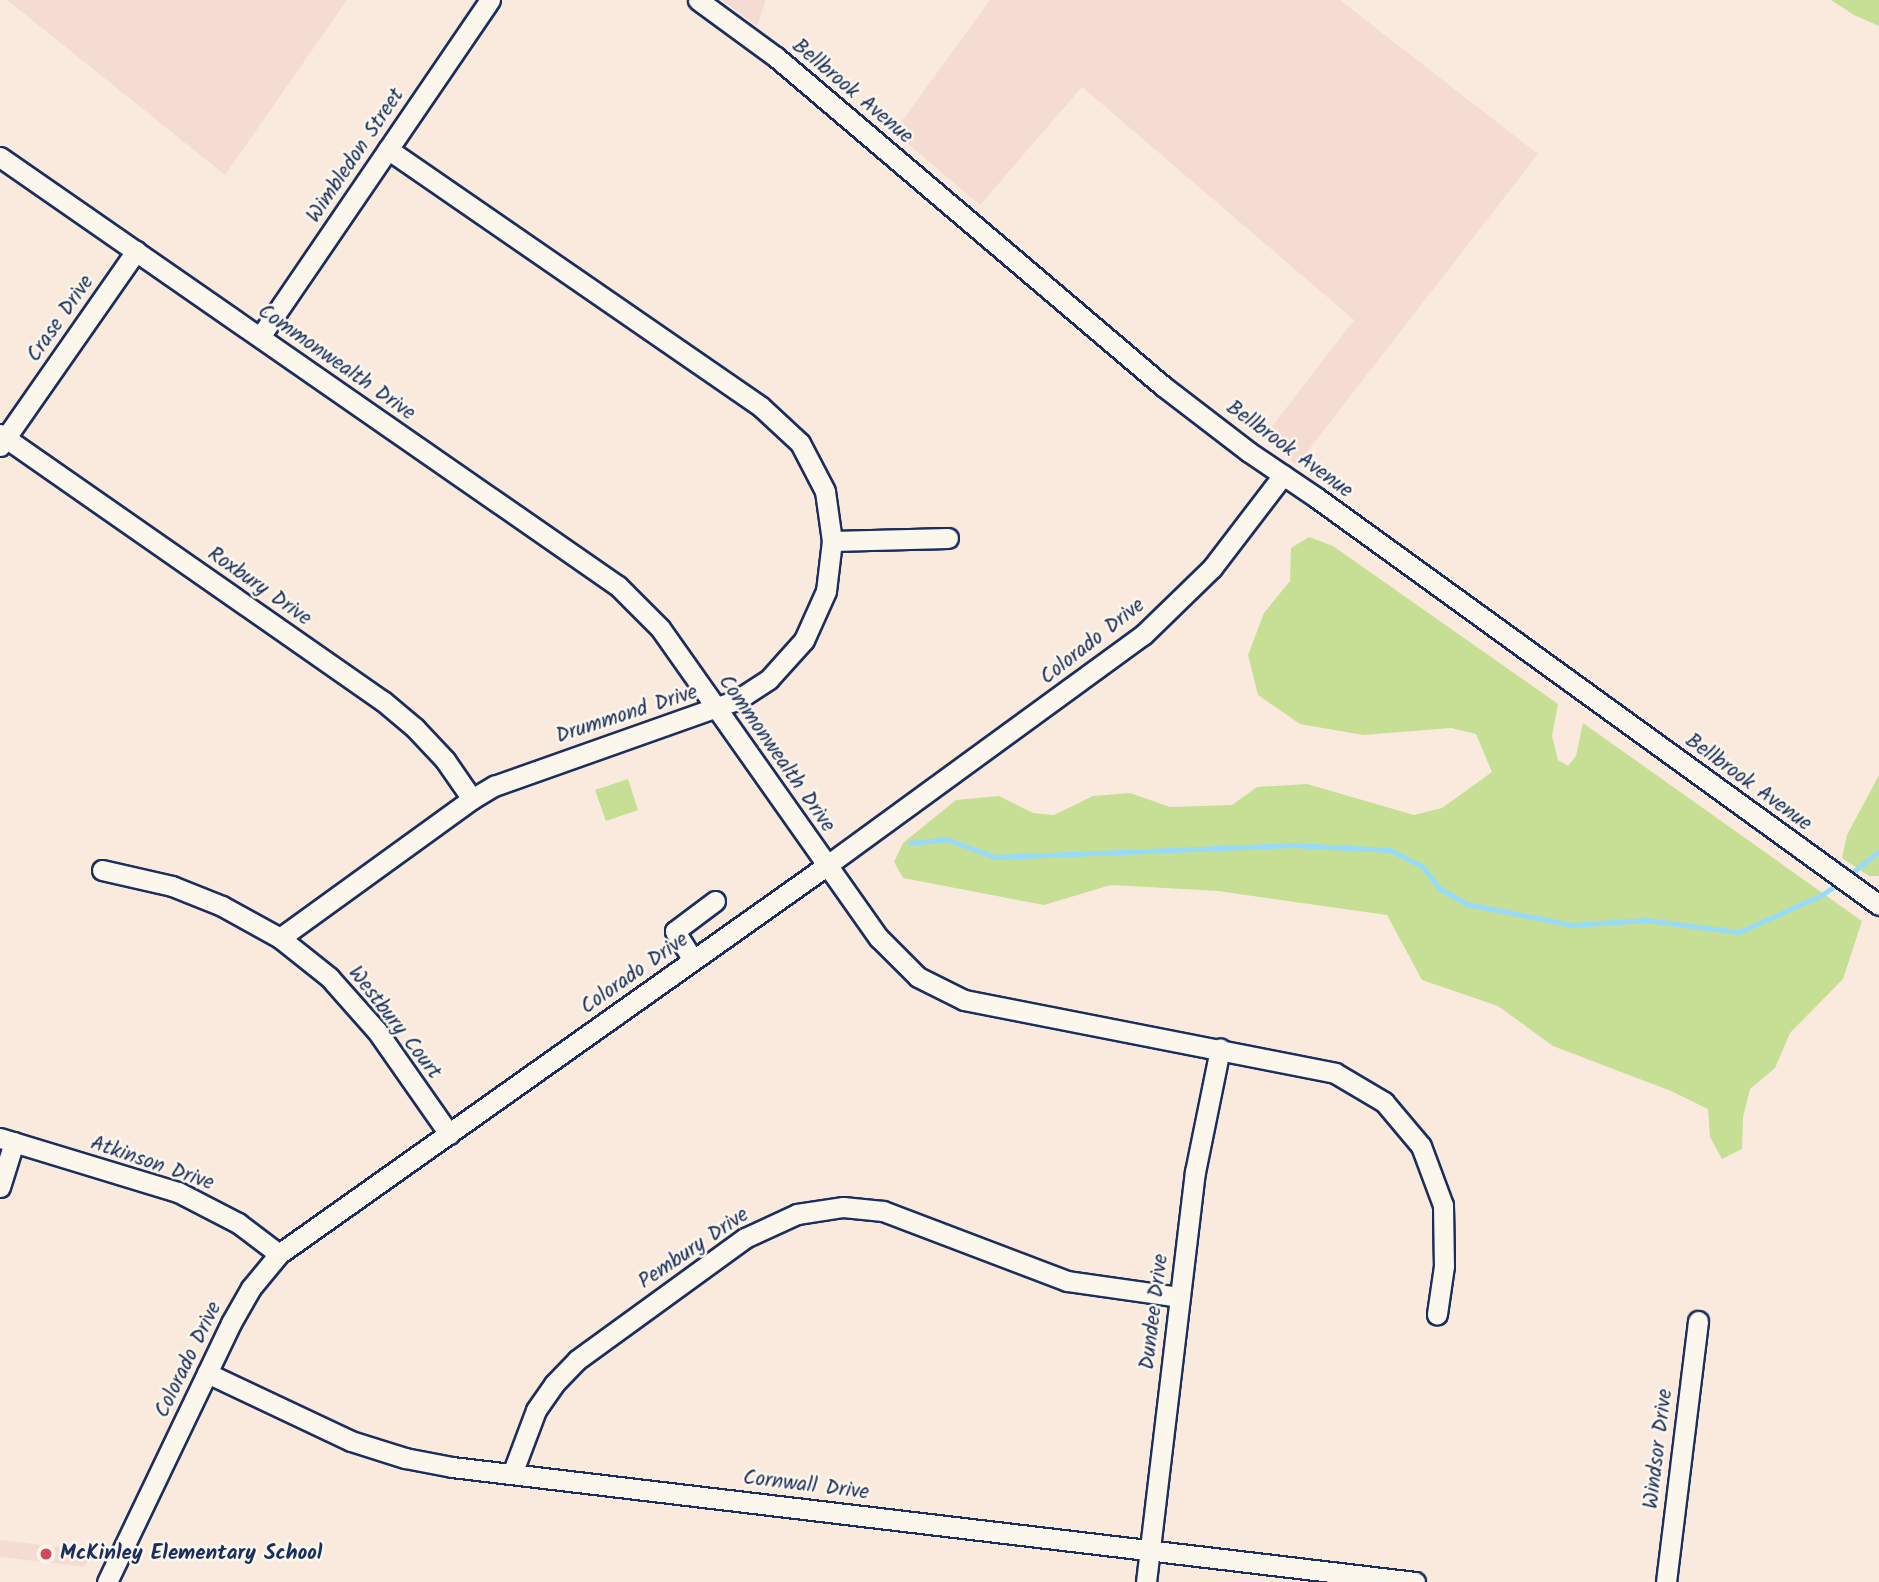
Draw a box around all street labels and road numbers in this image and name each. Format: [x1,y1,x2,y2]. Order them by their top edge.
street label: Bellbrook Avenue [786,34,918,150]
street label: Wimbledon Street [302,84,410,228]
street label: Crase Drive [22,271,100,367]
street label: Commonwealth Drive [252,299,420,427]
street label: Bellbrook Avenue [1221,396,1357,504]
street label: Roxbury Drive [202,542,316,632]
street label: Colorado Drive [1036,593,1150,691]
street label: Commonwealth Drive [712,670,840,838]
street label: Drummond Drive [553,680,701,750]
street label: Bellbrook Avenue [1680,729,1816,837]
street label: Colorado Drive [576,928,694,1020]
street label: Westbury Court [342,961,446,1085]
street label: Atkinson Drive [87,1131,217,1197]
street label: Pembury Drive [634,1203,754,1295]
street label: Dundee Drive [1135,1253,1175,1371]
street label: Colorado Drive [150,1298,228,1422]
street label: Windsor Drive [1639,1388,1679,1510]
street label: Cornwall Drive [742,1466,870,1506]

